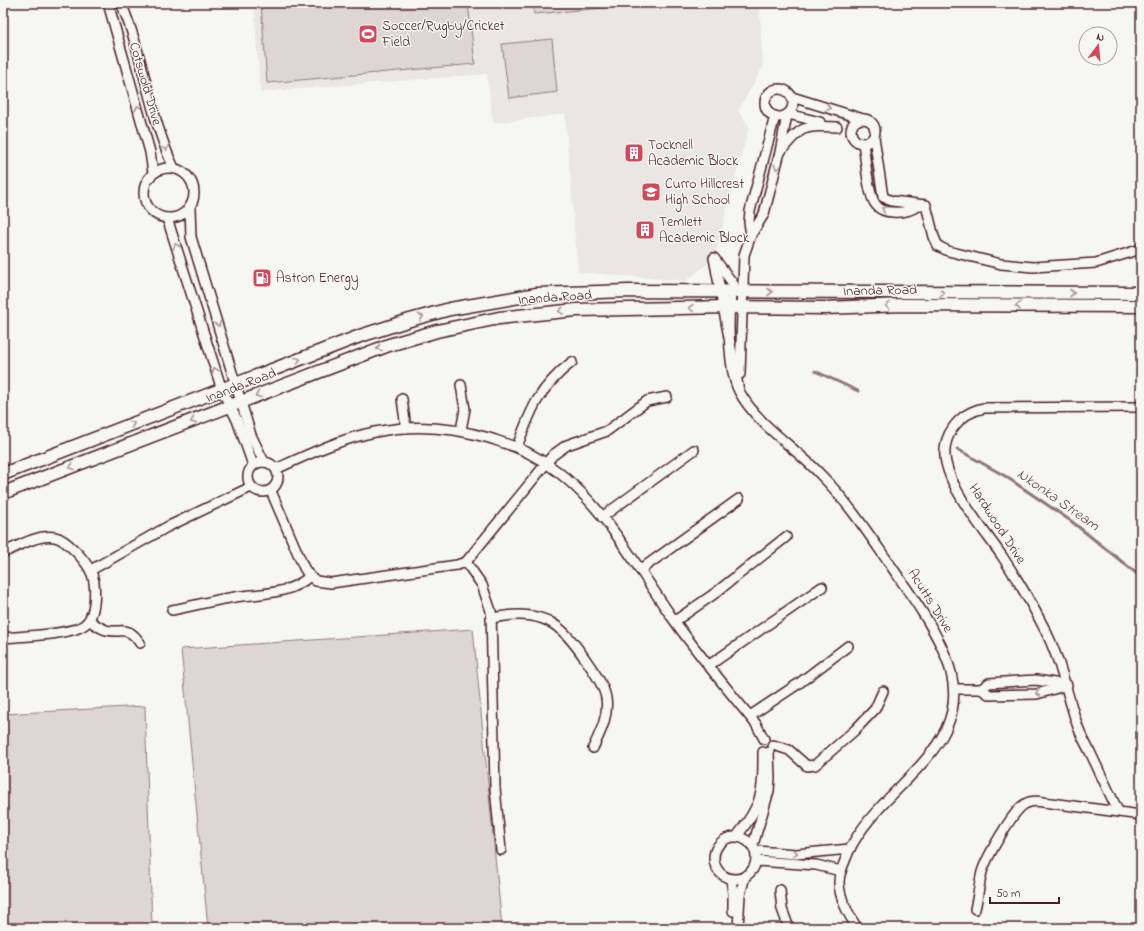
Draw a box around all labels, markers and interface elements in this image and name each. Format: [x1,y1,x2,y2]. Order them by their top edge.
place label: Soccer/Rugby/Cricket Field [381,16,505,53]
sports icon: Soccer/Rugby/Cricket Field [357,23,379,45]
north arrow [1078,26,1118,66]
text: N [1095,29,1106,46]
street label: Cotswold Drive [123,40,167,129]
one-way arrow [824,103,831,112]
one-way arrow [134,105,143,112]
place label: Tocknell Academic Block [648,135,739,172]
building icon: Tocknell Academic Block [623,142,645,164]
one-way arrow [161,145,169,152]
one-way arrow [773,164,781,170]
place label: Curro Hillcrest High School [665,174,744,212]
school or university icon: Curro Hillcrest High School [640,181,662,203]
one-way arrow [880,206,888,214]
place label: Temlett Academic Block [659,212,750,249]
building icon: Temlett Academic Block [634,219,656,241]
one-way arrow [173,243,181,250]
fuel station icon: Astron Energy [251,267,273,289]
place label: Astron Energy [276,268,359,290]
street label: Inanda Road [843,280,917,302]
street label: Inanda Road [517,285,593,311]
one-way arrow [767,287,773,296]
one-way arrow [939,288,945,297]
one-way arrow [1069,289,1075,297]
one-way arrow [885,301,891,310]
one-way arrow [1015,302,1021,310]
one-way arrow [688,303,694,312]
one-way arrow [558,307,564,316]
one-way arrow [417,313,424,322]
one-way arrow [213,321,222,328]
one-way arrow [376,344,383,352]
one-way arrow [295,357,302,365]
street label: Inanda Road [203,363,279,409]
one-way arrow [212,367,220,374]
one-way arrow [255,390,263,398]
one-way arrow [190,416,197,424]
one-way arrow [129,421,136,429]
one-way arrow [68,463,75,471]
water label: Nkonka Stream [1012,463,1104,537]
street label: Hardwood Drive [963,480,1031,569]
street label: Acutts Drive [902,565,958,638]
one-way arrow [1035,688,1041,696]
one-way arrow [792,849,798,857]
scale bar [990,879,1059,905]
text: 50 m [996,885,1020,903]

